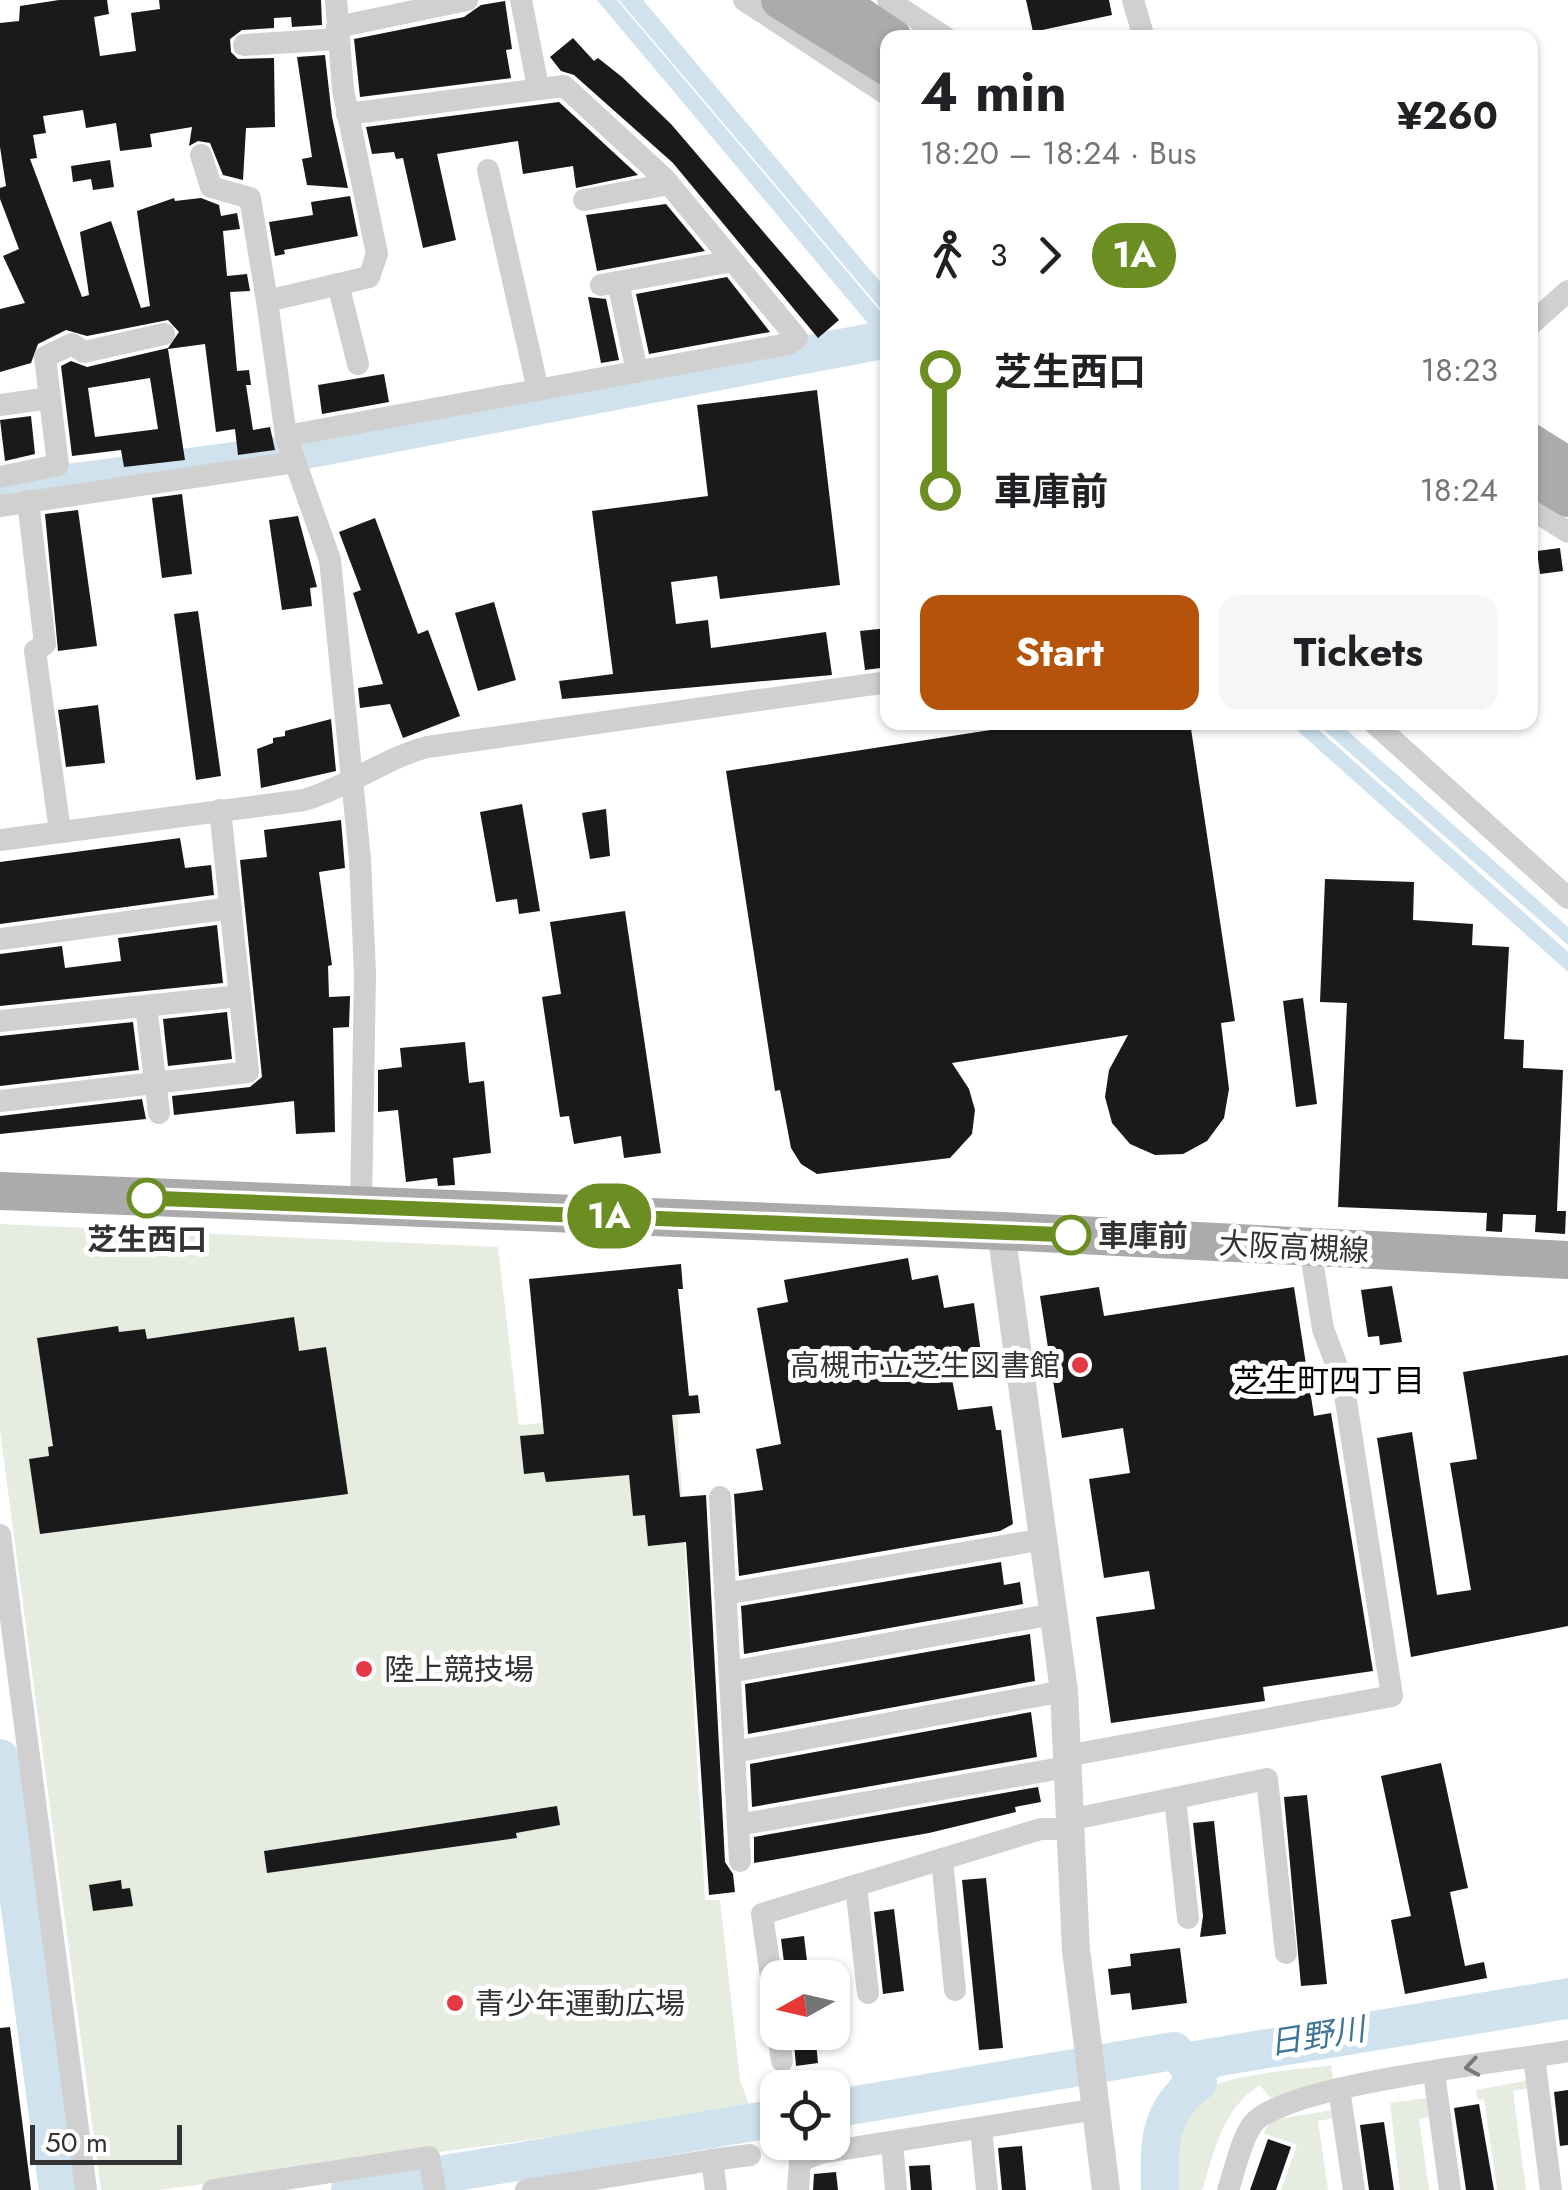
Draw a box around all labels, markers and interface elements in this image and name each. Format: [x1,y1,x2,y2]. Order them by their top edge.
text: 4 min [920,52,1067,132]
text: ¥260 [1397,88,1498,143]
text: 18:20 – 18:24 · Bus [920,130,1196,176]
icon: walk [920,228,975,283]
icon: forward [1022,228,1077,283]
text: 1A [1112,230,1156,280]
text: 3 [990,232,1007,278]
text: 芝生西口 [994,344,1146,399]
text: 18:23 [1421,347,1498,393]
text: 車庫前 [994,464,1108,519]
text: 18:24 [1420,467,1498,513]
button: Start [920,595,1199,710]
button: Tickets [1219,595,1498,710]
marker: 芝生西口 [128,1179,166,1217]
line badge: 1A [564,1184,654,1248]
text: 1A [587,1191,631,1241]
place label: 車庫前 [1098,1214,1188,1257]
marker: 車庫前 [1052,1216,1090,1254]
place label: 芝生西口 [87,1218,207,1261]
street label: 大阪高槻線 [1218,1222,1370,1272]
place label: 高槻市立芝生図書館 [790,1344,1060,1387]
marker: 高槻市立芝生図書館 [1069,1354,1091,1376]
district label: 芝生町四丁目 [1233,1358,1425,1404]
place label: 陸上競技場 [384,1648,534,1691]
marker: 陸上競技場 [353,1658,375,1680]
north arrow [760,1960,850,2050]
map controls [760,1960,850,2160]
place label: 青少年運動広場 [475,1982,685,2025]
marker: 青少年運動広場 [444,1992,466,2014]
water label: 日野川 [1266,2005,1371,2066]
one-way arrow [1463,2056,1480,2077]
button: locate [760,2070,850,2160]
scale bar [30,2120,182,2164]
text: 50 m [45,2122,108,2163]

